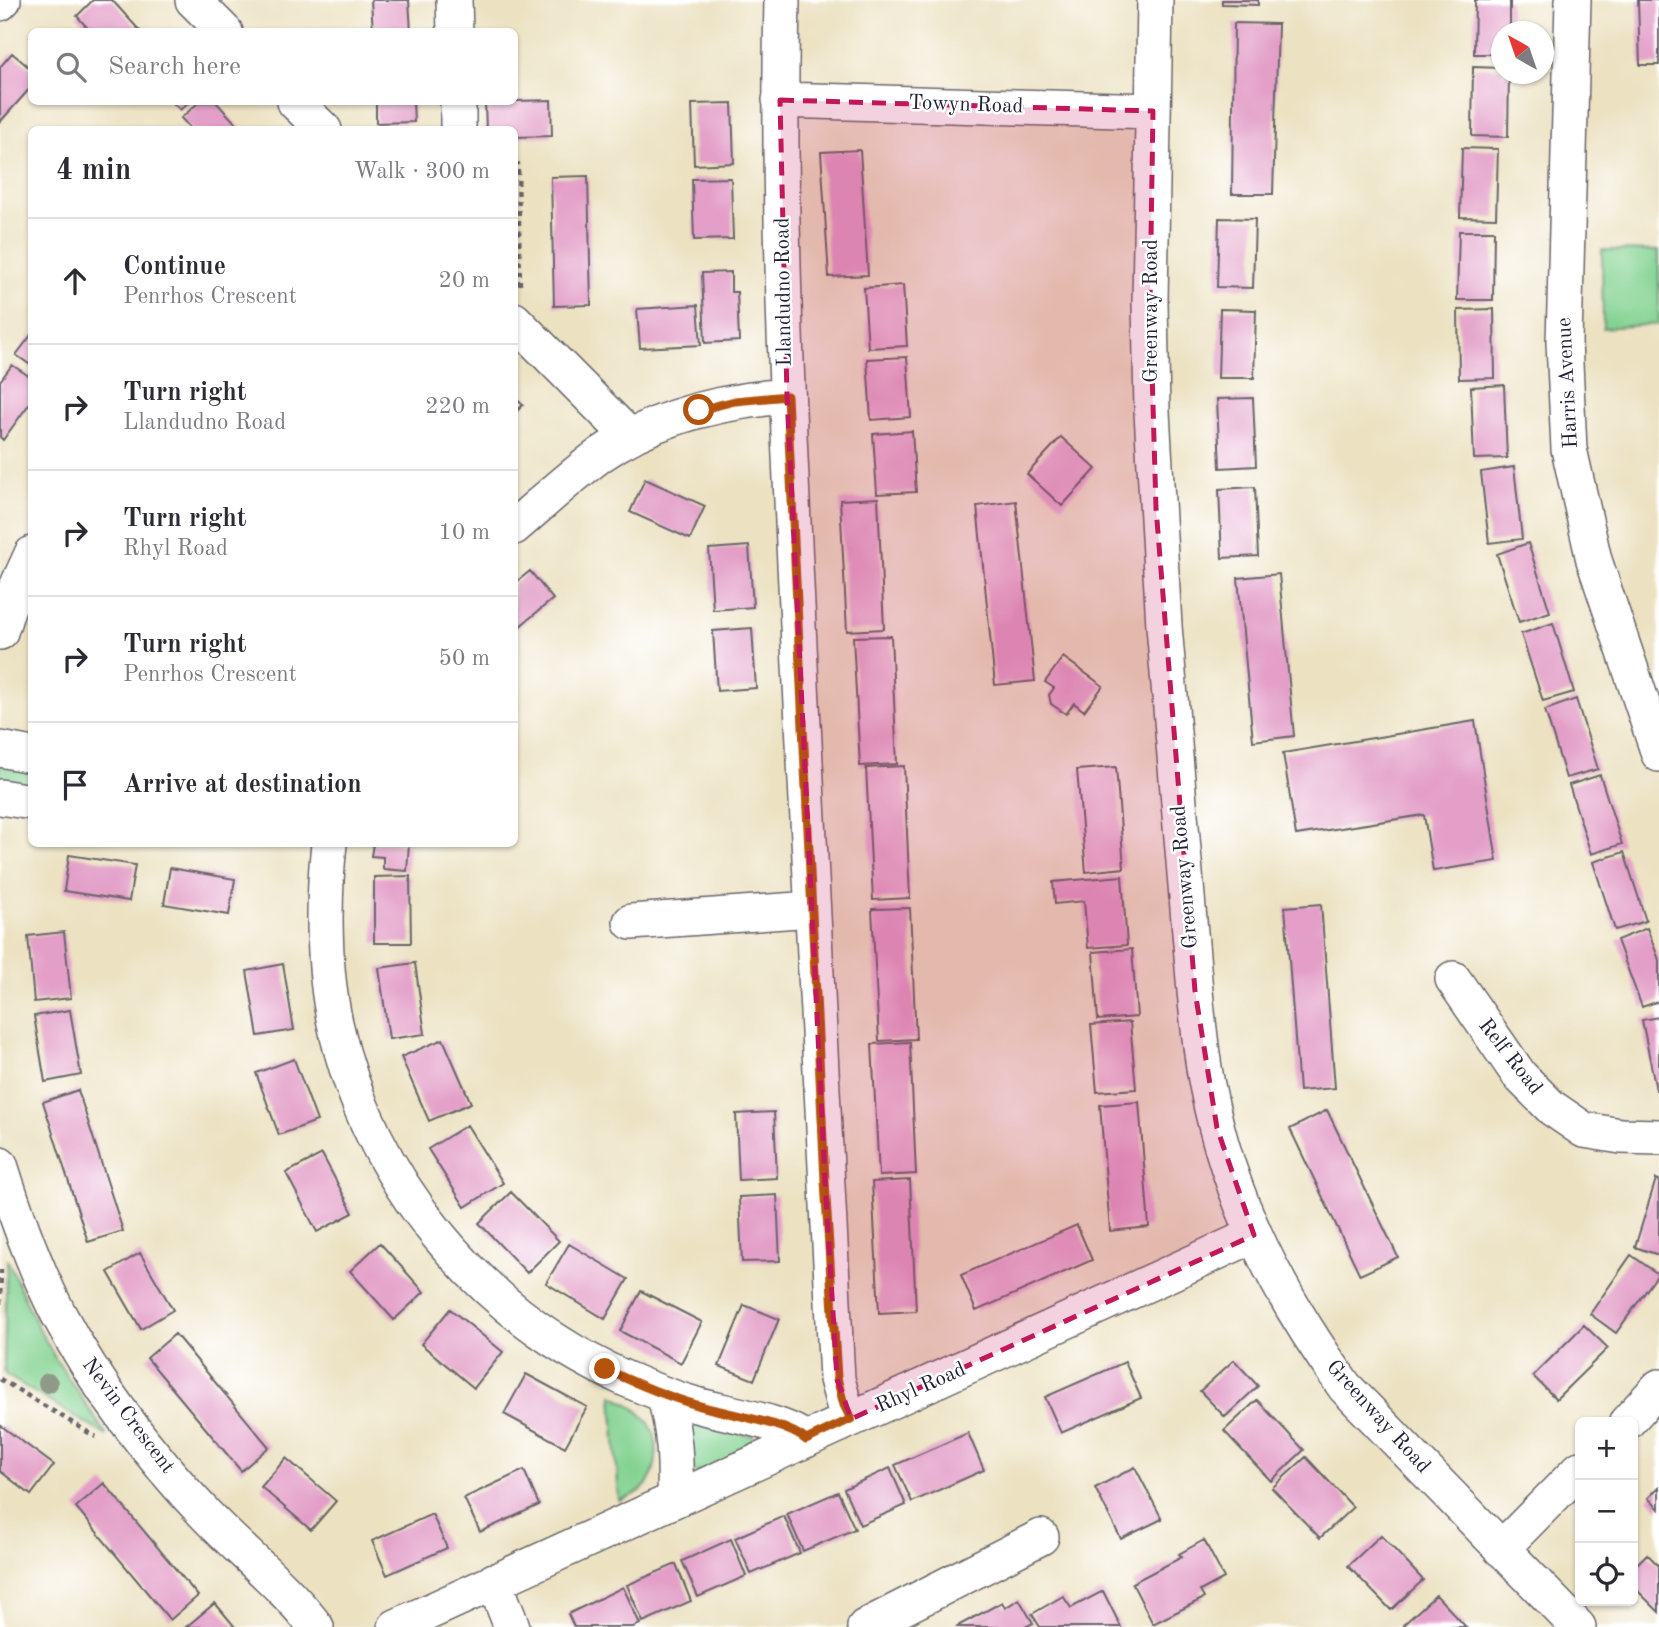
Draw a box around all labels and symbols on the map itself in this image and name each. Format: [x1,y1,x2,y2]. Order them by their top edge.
north arrow [1491,21,1554,84]
street label: Towyn Road [908,92,1024,118]
street label: Llandudno Road [772,217,796,367]
street label: Greenway Road [1141,239,1162,383]
street label: Harris Avenue [1554,317,1582,449]
route start [683,394,714,425]
street label: Greenway Road [1168,804,1202,950]
street label: Relf Road [1474,1015,1546,1099]
route end [589,1353,620,1384]
street label: Nevin Crescent [78,1354,178,1478]
street label: Greenway Road [1322,1357,1434,1478]
street label: Rhyl Road [873,1359,969,1417]

